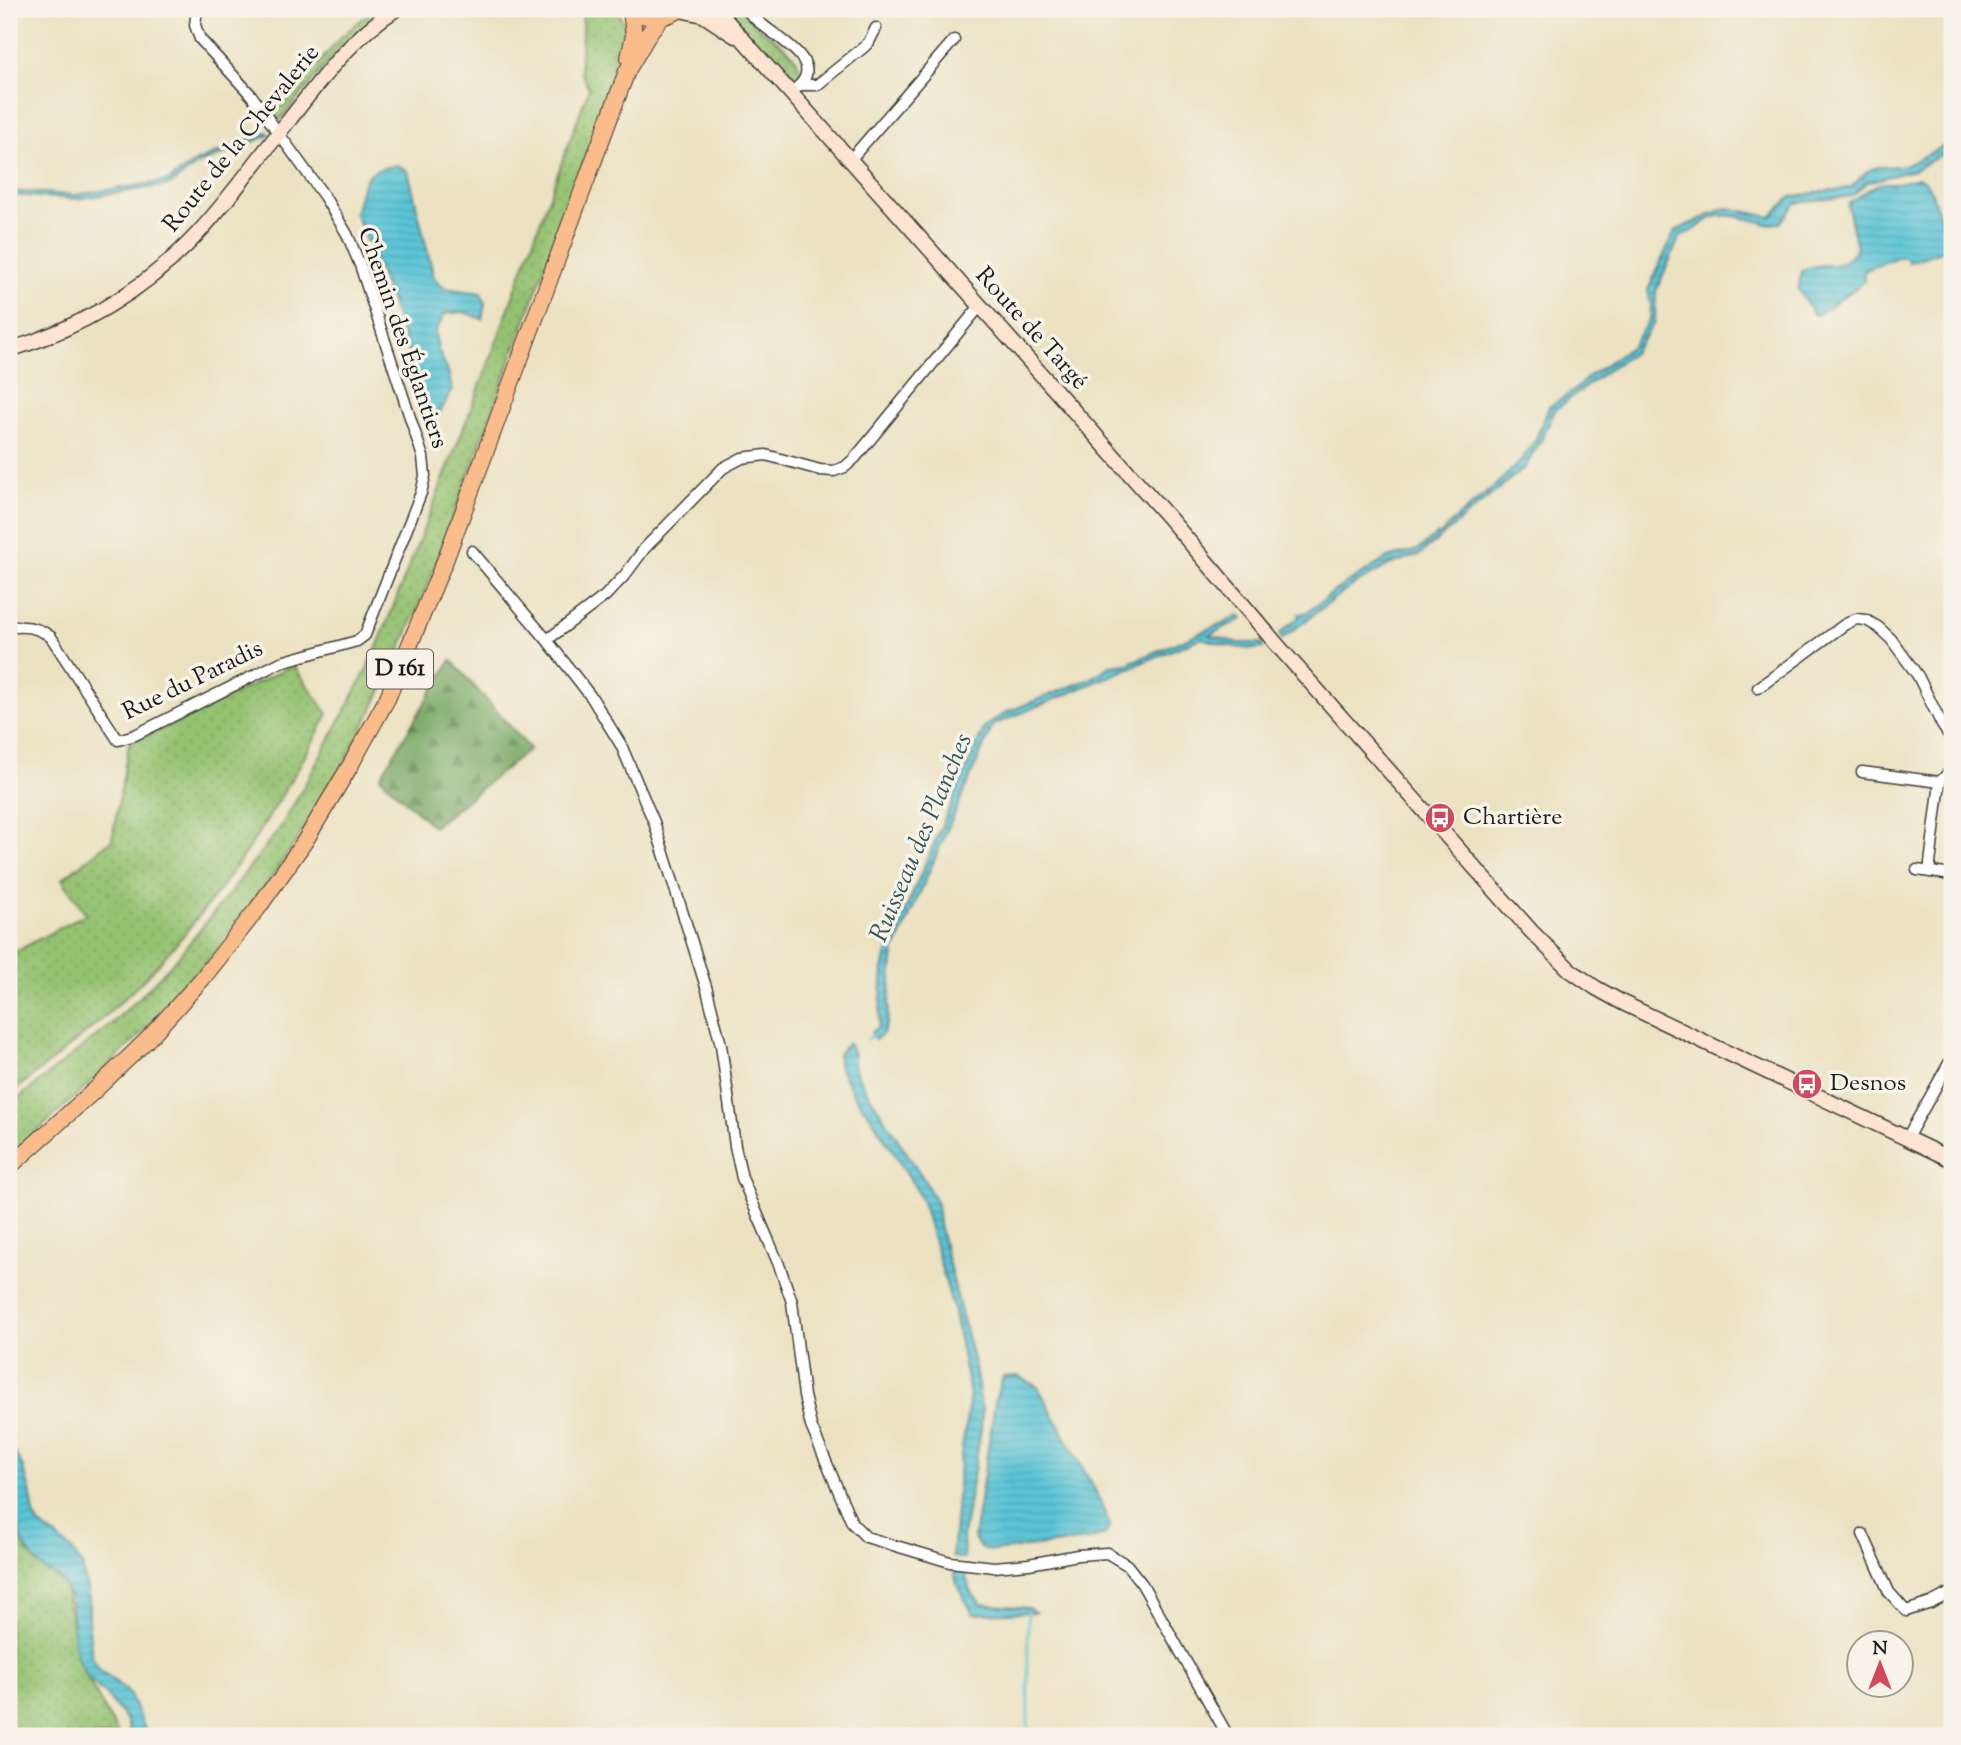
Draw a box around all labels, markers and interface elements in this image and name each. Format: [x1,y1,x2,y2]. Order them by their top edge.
street label: Route de la Chevalerie [156,38,328,240]
street label: Chemin des Églantiers [348,223,456,453]
street label: Route de Targé [967,260,1095,398]
street label: Rue du Paradis [117,632,269,730]
road number: D 161 [367,650,433,688]
water label: Ruisseau des Planches [861,728,983,948]
bus stop icon: Chartière [1423,801,1457,835]
place label: Chartière [1463,801,1562,835]
bus stop icon: Desnos [1790,1067,1824,1101]
place label: Desnos [1830,1067,1906,1101]
north arrow [1846,1630,1916,1700]
text: N [1872,1636,1888,1663]

